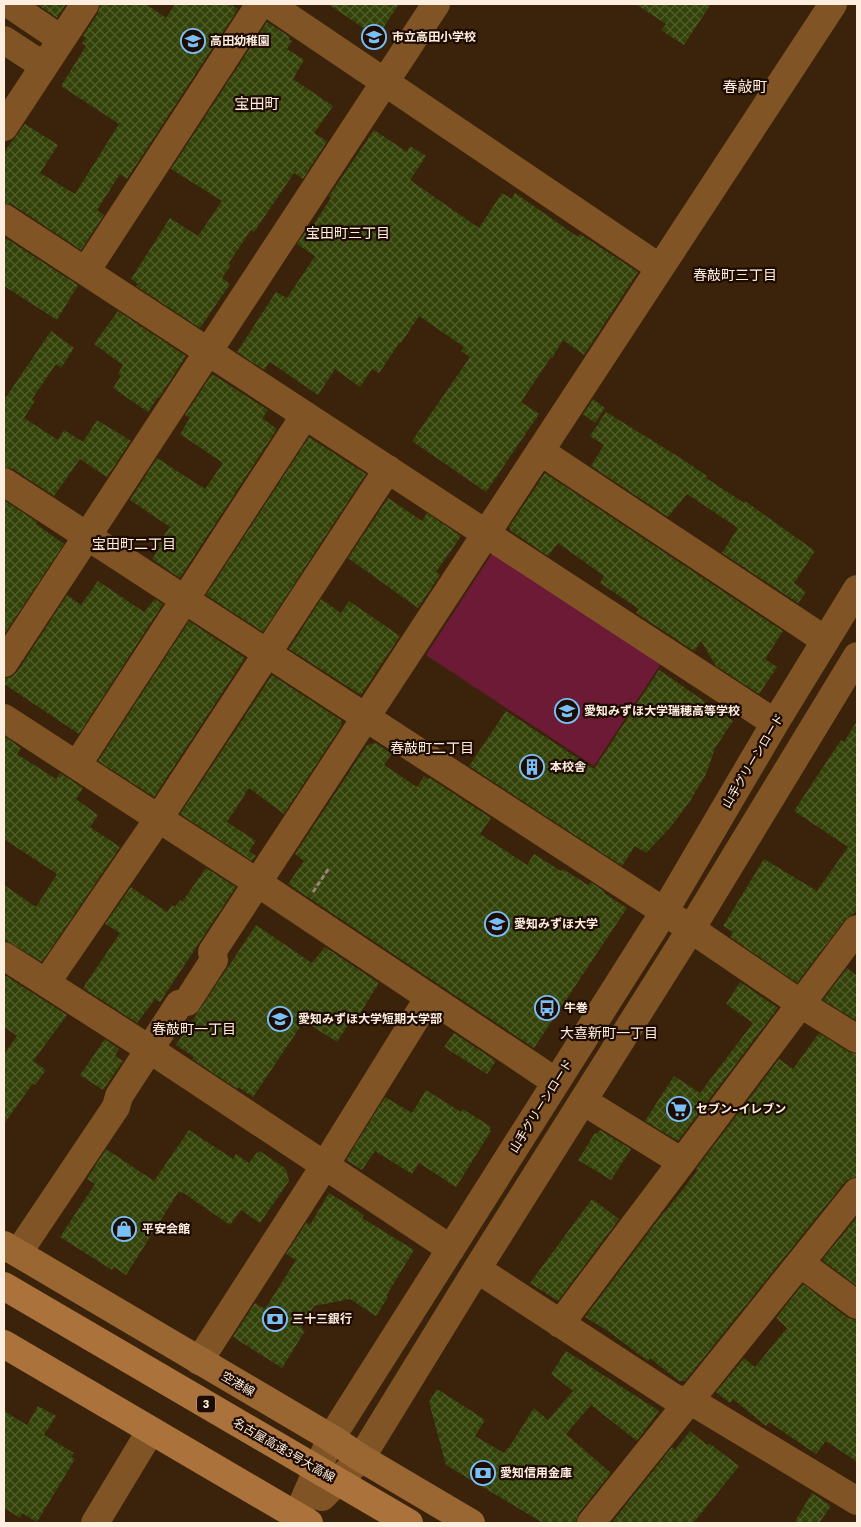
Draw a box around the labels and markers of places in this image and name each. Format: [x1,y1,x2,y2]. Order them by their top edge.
school or university icon: 市立高田小学校 [361,24,387,50]
school or university icon: 高田幼稚園 [180,28,206,54]
place label: 市立高田小学校 [392,30,476,44]
place label: 高田幼稚園 [210,34,270,48]
school or university icon: 愛知みずほ大学瑞穂高等学校 [554,698,580,724]
place label: 愛知みずほ大学瑞穂高等学校 [584,704,740,718]
building icon: 本校舎 [519,754,545,780]
place label: 本校舎 [550,760,586,774]
school or university icon: 愛知みずほ大学 [484,911,510,937]
place label: 愛知みずほ大学 [514,917,598,931]
bus stop icon: 牛巻 [534,995,560,1021]
place label: 牛巻 [564,1001,588,1015]
school or university icon: 愛知みずほ大学短期大学部 [267,1006,293,1032]
place label: 愛知みずほ大学短期大学部 [298,1012,442,1026]
supermarket icon: セブン-イレブン [666,1096,692,1122]
place label: セブン-イレブン [696,1102,786,1116]
shop icon: 平安会館 [111,1216,137,1242]
place label: 平安会館 [142,1222,190,1236]
bank icon: 三十三銀行 [262,1306,288,1332]
place label: 三十三銀行 [292,1312,352,1326]
bank icon: 愛知信用金庫 [470,1460,496,1486]
place label: 愛知信用金庫 [500,1466,572,1480]

